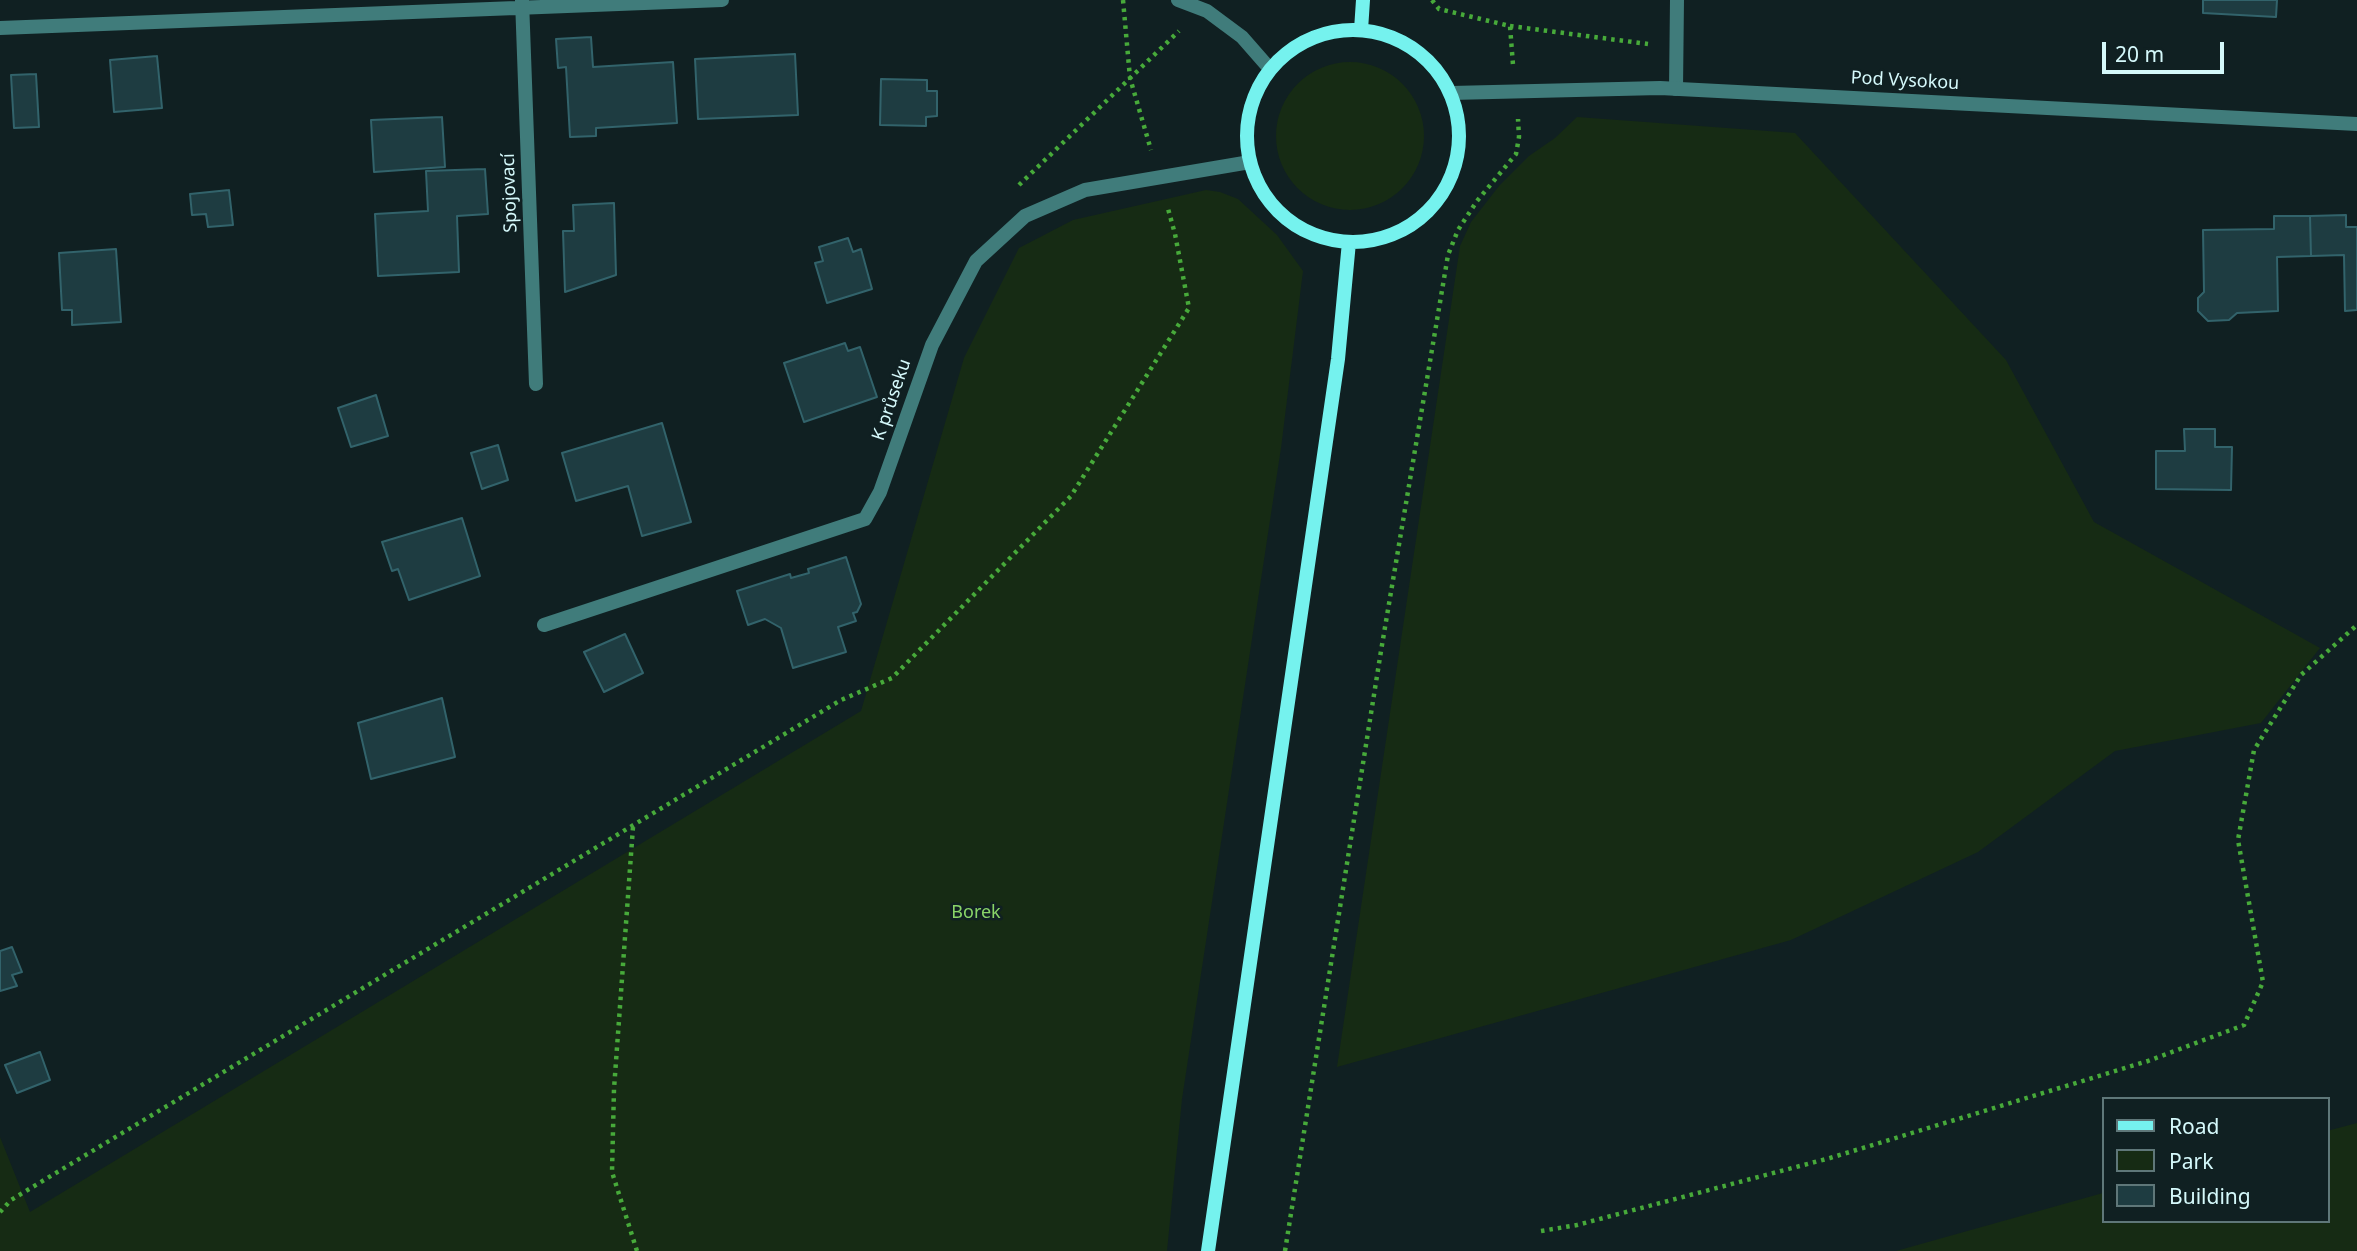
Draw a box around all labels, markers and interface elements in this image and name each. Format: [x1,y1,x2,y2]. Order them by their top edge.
scale bar [2105,28,2228,72]
text: 20 m [2115,40,2164,68]
street label: Pod Vysokou [1850,67,1960,95]
street label: Spojovací [498,153,522,233]
street label: K průseku [868,356,916,444]
park label: Borek [951,902,1001,924]
legend [2102,1097,2329,1223]
text: Road [2169,1112,2219,1140]
text: Park [2169,1147,2213,1175]
text: Building [2169,1182,2251,1210]

